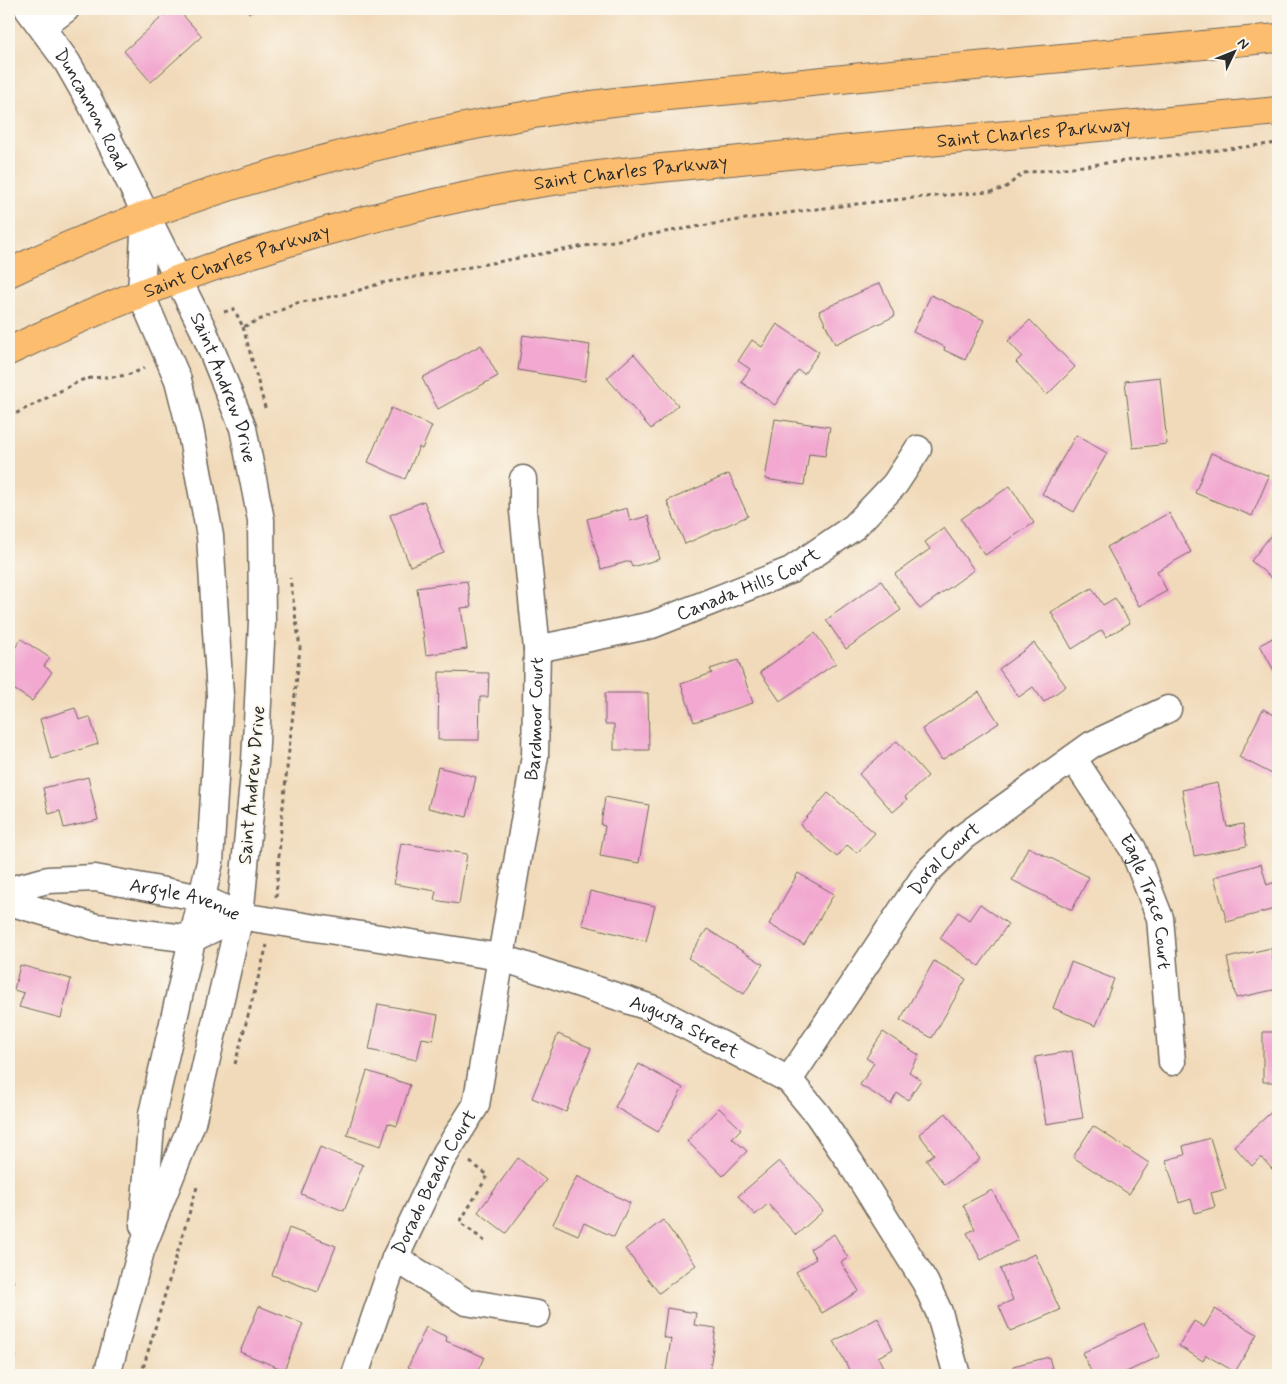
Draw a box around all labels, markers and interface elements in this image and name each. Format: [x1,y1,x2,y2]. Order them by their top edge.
north arrow [1210,28,1260,78]
text: N [1233,34,1253,53]
street label: Duncannon Road [49,43,134,174]
street label: Saint Charles Parkway [936,112,1132,154]
street label: Saint Charles Parkway [532,149,729,196]
street label: Saint Charles Parkway [140,218,333,304]
street label: Saint Andrew Drive [184,308,262,465]
street label: Canada Hills Court [673,542,825,627]
street label: Bardmoor Court [519,657,549,783]
street label: Saint Andrew Drive [233,705,271,865]
street label: Doral Court [903,816,985,900]
street label: Eagle Trace Court [1114,829,1177,970]
street label: Argyle Avenue [127,872,245,927]
street label: Augusta Street [626,989,744,1064]
street label: Dorado Beach Court [386,1105,482,1259]

